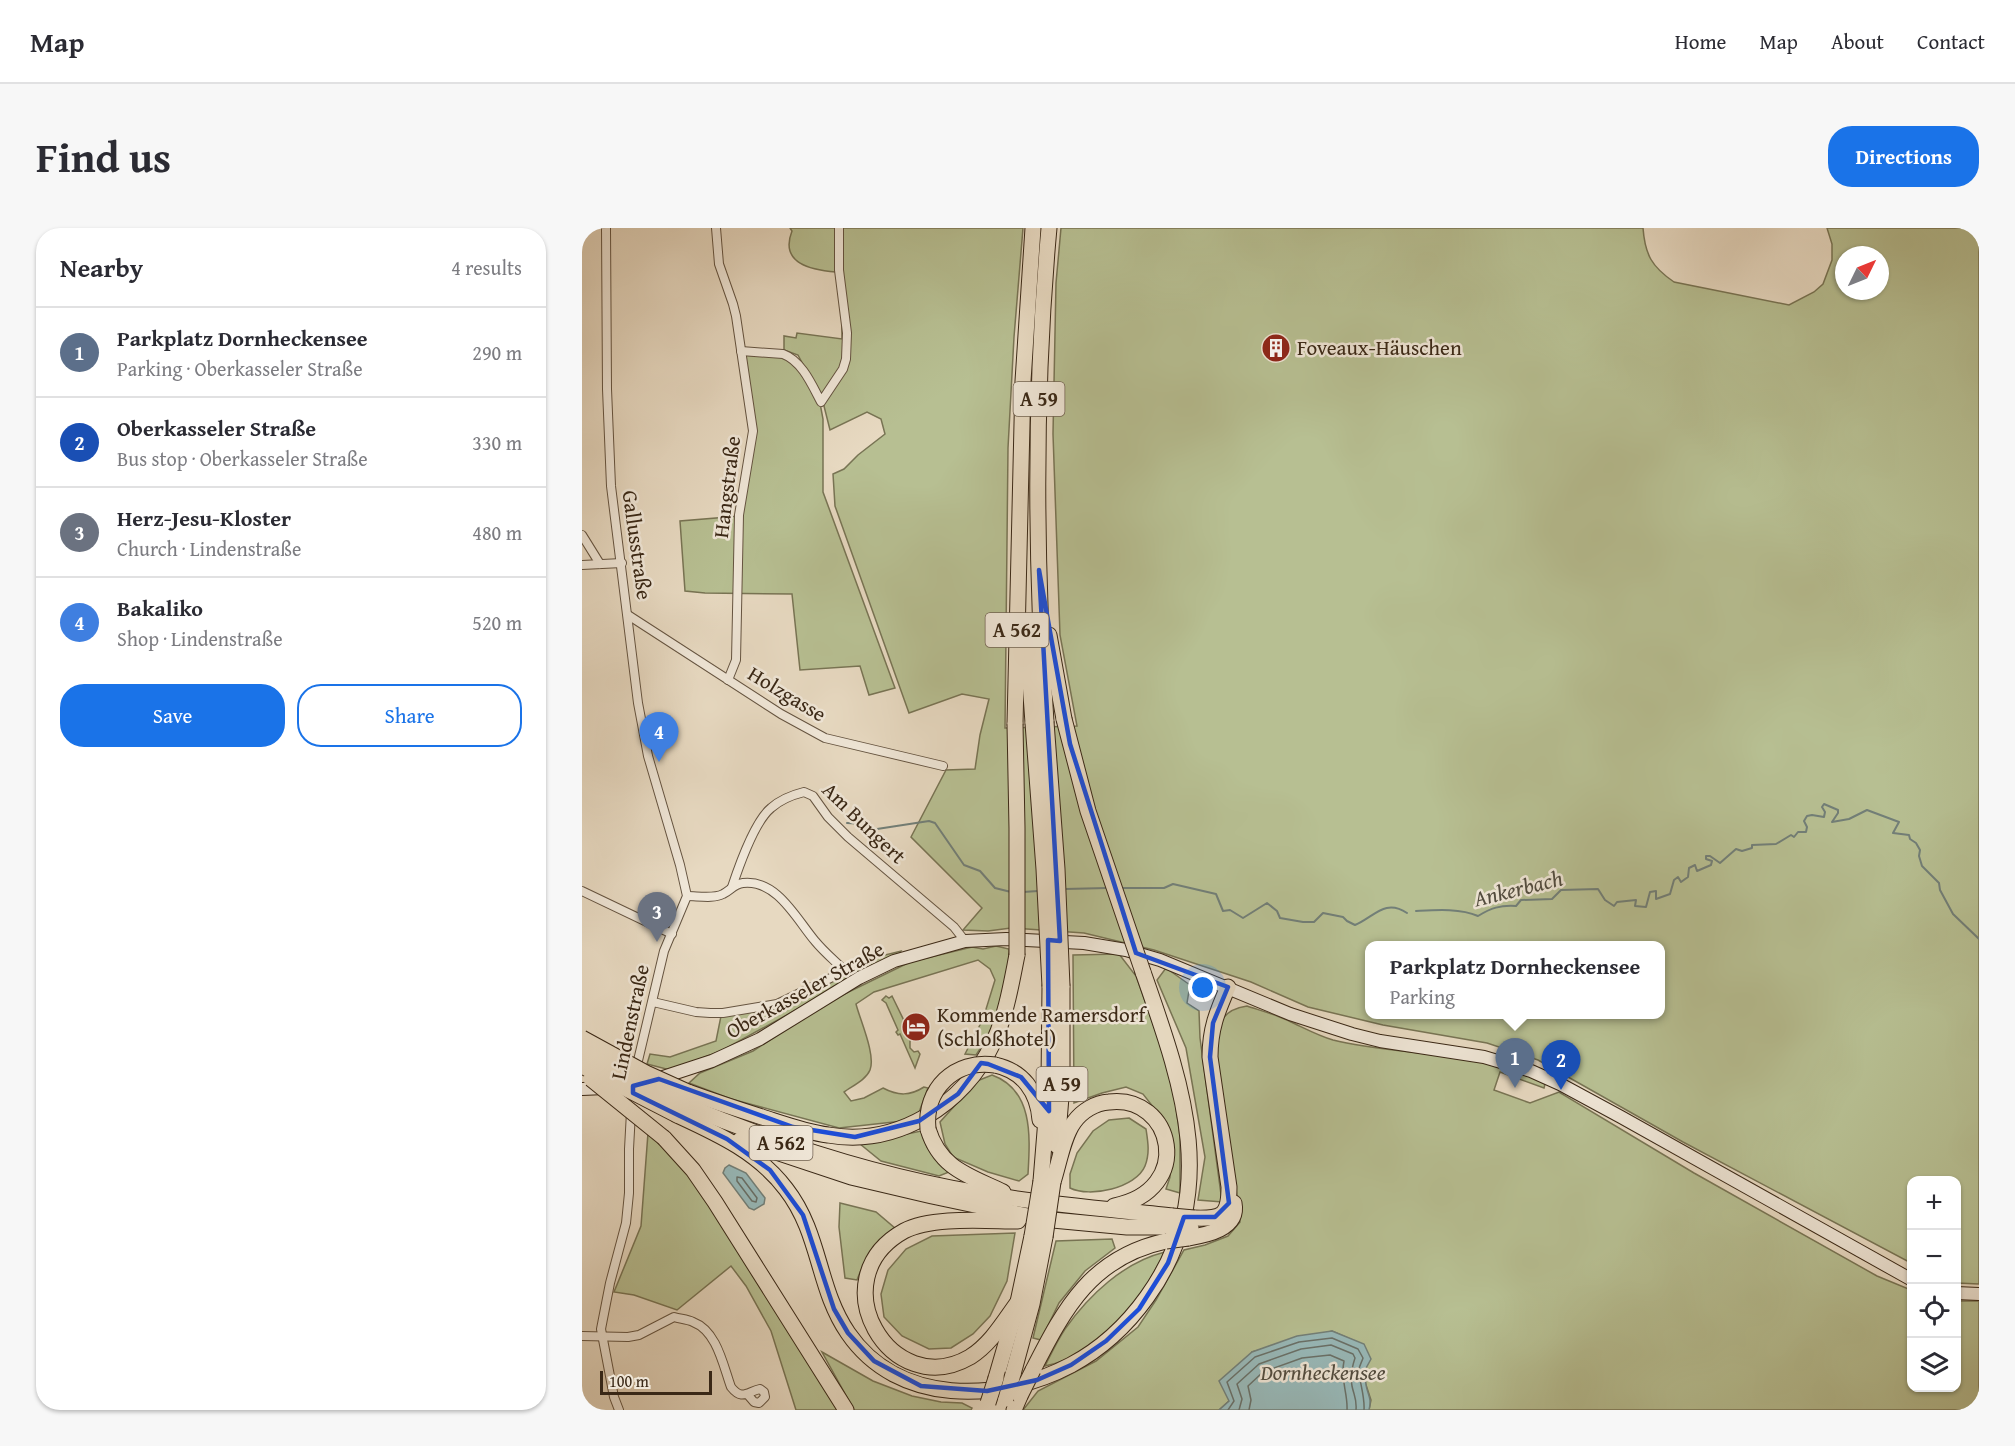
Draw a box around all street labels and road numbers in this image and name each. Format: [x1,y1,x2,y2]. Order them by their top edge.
road number: A 59 [1014,382,1064,416]
street label: Hangstraße [705,434,748,540]
street label: Gallusstraße [614,488,661,602]
road number: A 562 [986,613,1048,647]
street label: Holzgasse [742,658,832,729]
street label: Am Bungert [815,775,914,871]
street label: Oberkasseler Straße [720,933,890,1046]
street label: Lindenstraße [602,961,657,1082]
road number: A 59 [1036,1067,1088,1101]
road number: A 562 [750,1126,812,1160]

